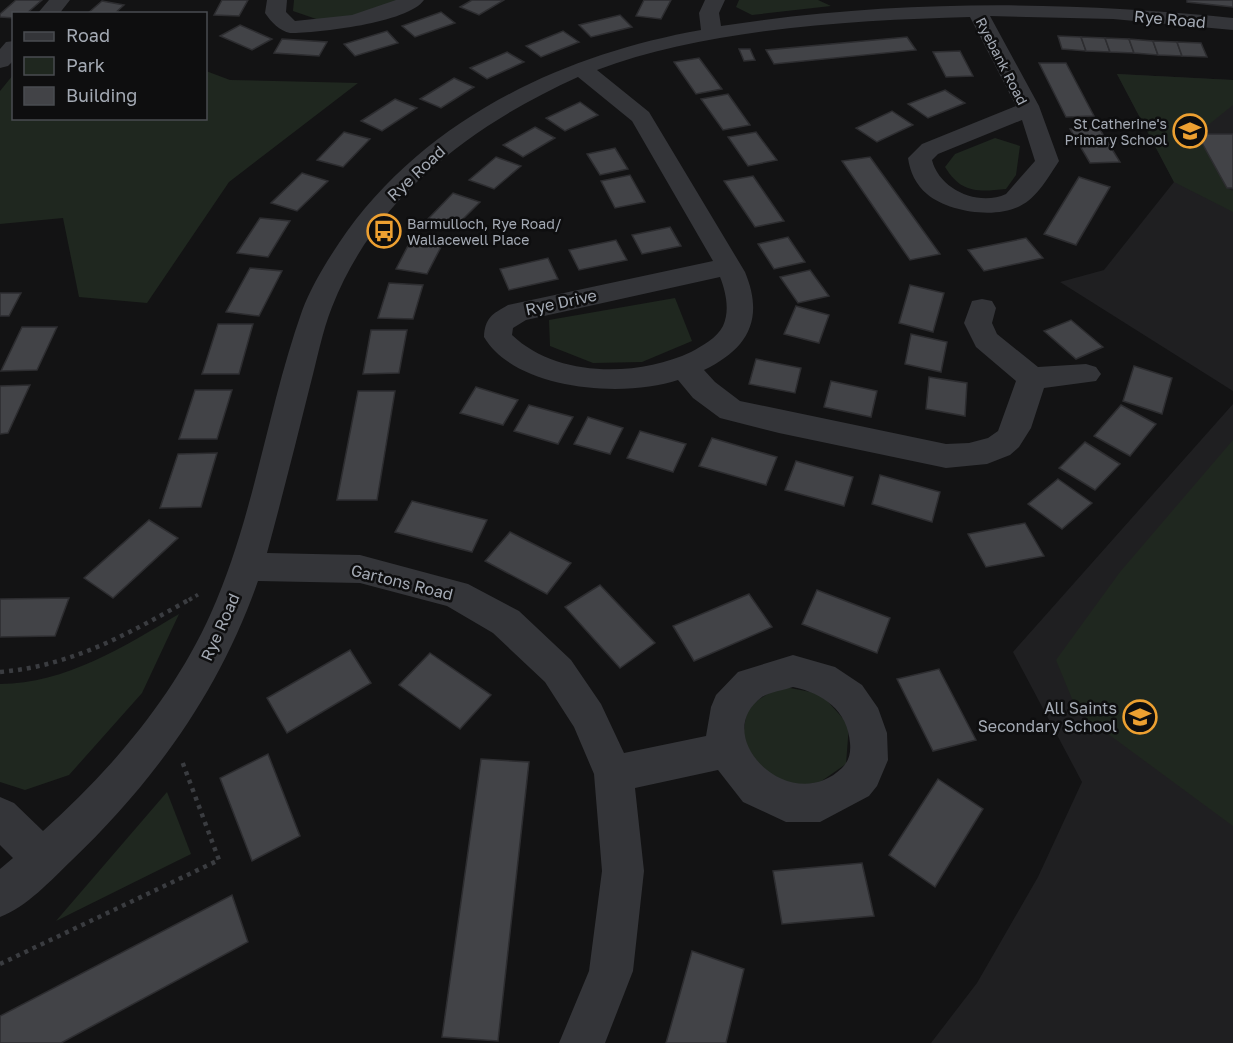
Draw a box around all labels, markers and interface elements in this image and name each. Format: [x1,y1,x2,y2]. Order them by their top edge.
street label: Rye Road [1133,6,1207,32]
legend [12,12,207,120]
street label: Ryebank Road [973,14,1031,108]
text: Road [66,24,110,46]
text: Park [66,54,105,76]
text: Building [66,84,137,106]
school or university icon: St Catherine's Primary School [1172,113,1208,149]
place label: St Catherine's Primary School [1065,115,1167,148]
street label: Rye Road [383,141,449,205]
bus stop icon: Barmulloch, Rye Road/ Wallacewell Place [366,213,402,249]
place label: Barmulloch, Rye Road/ Wallacewell Place [407,215,562,248]
street label: Rye Drive [523,285,599,319]
street label: Gartons Road [349,560,455,604]
street label: Rye Road [196,590,244,664]
place label: All Saints Secondary School [978,698,1117,736]
school or university icon: All Saints Secondary School [1122,699,1158,735]

